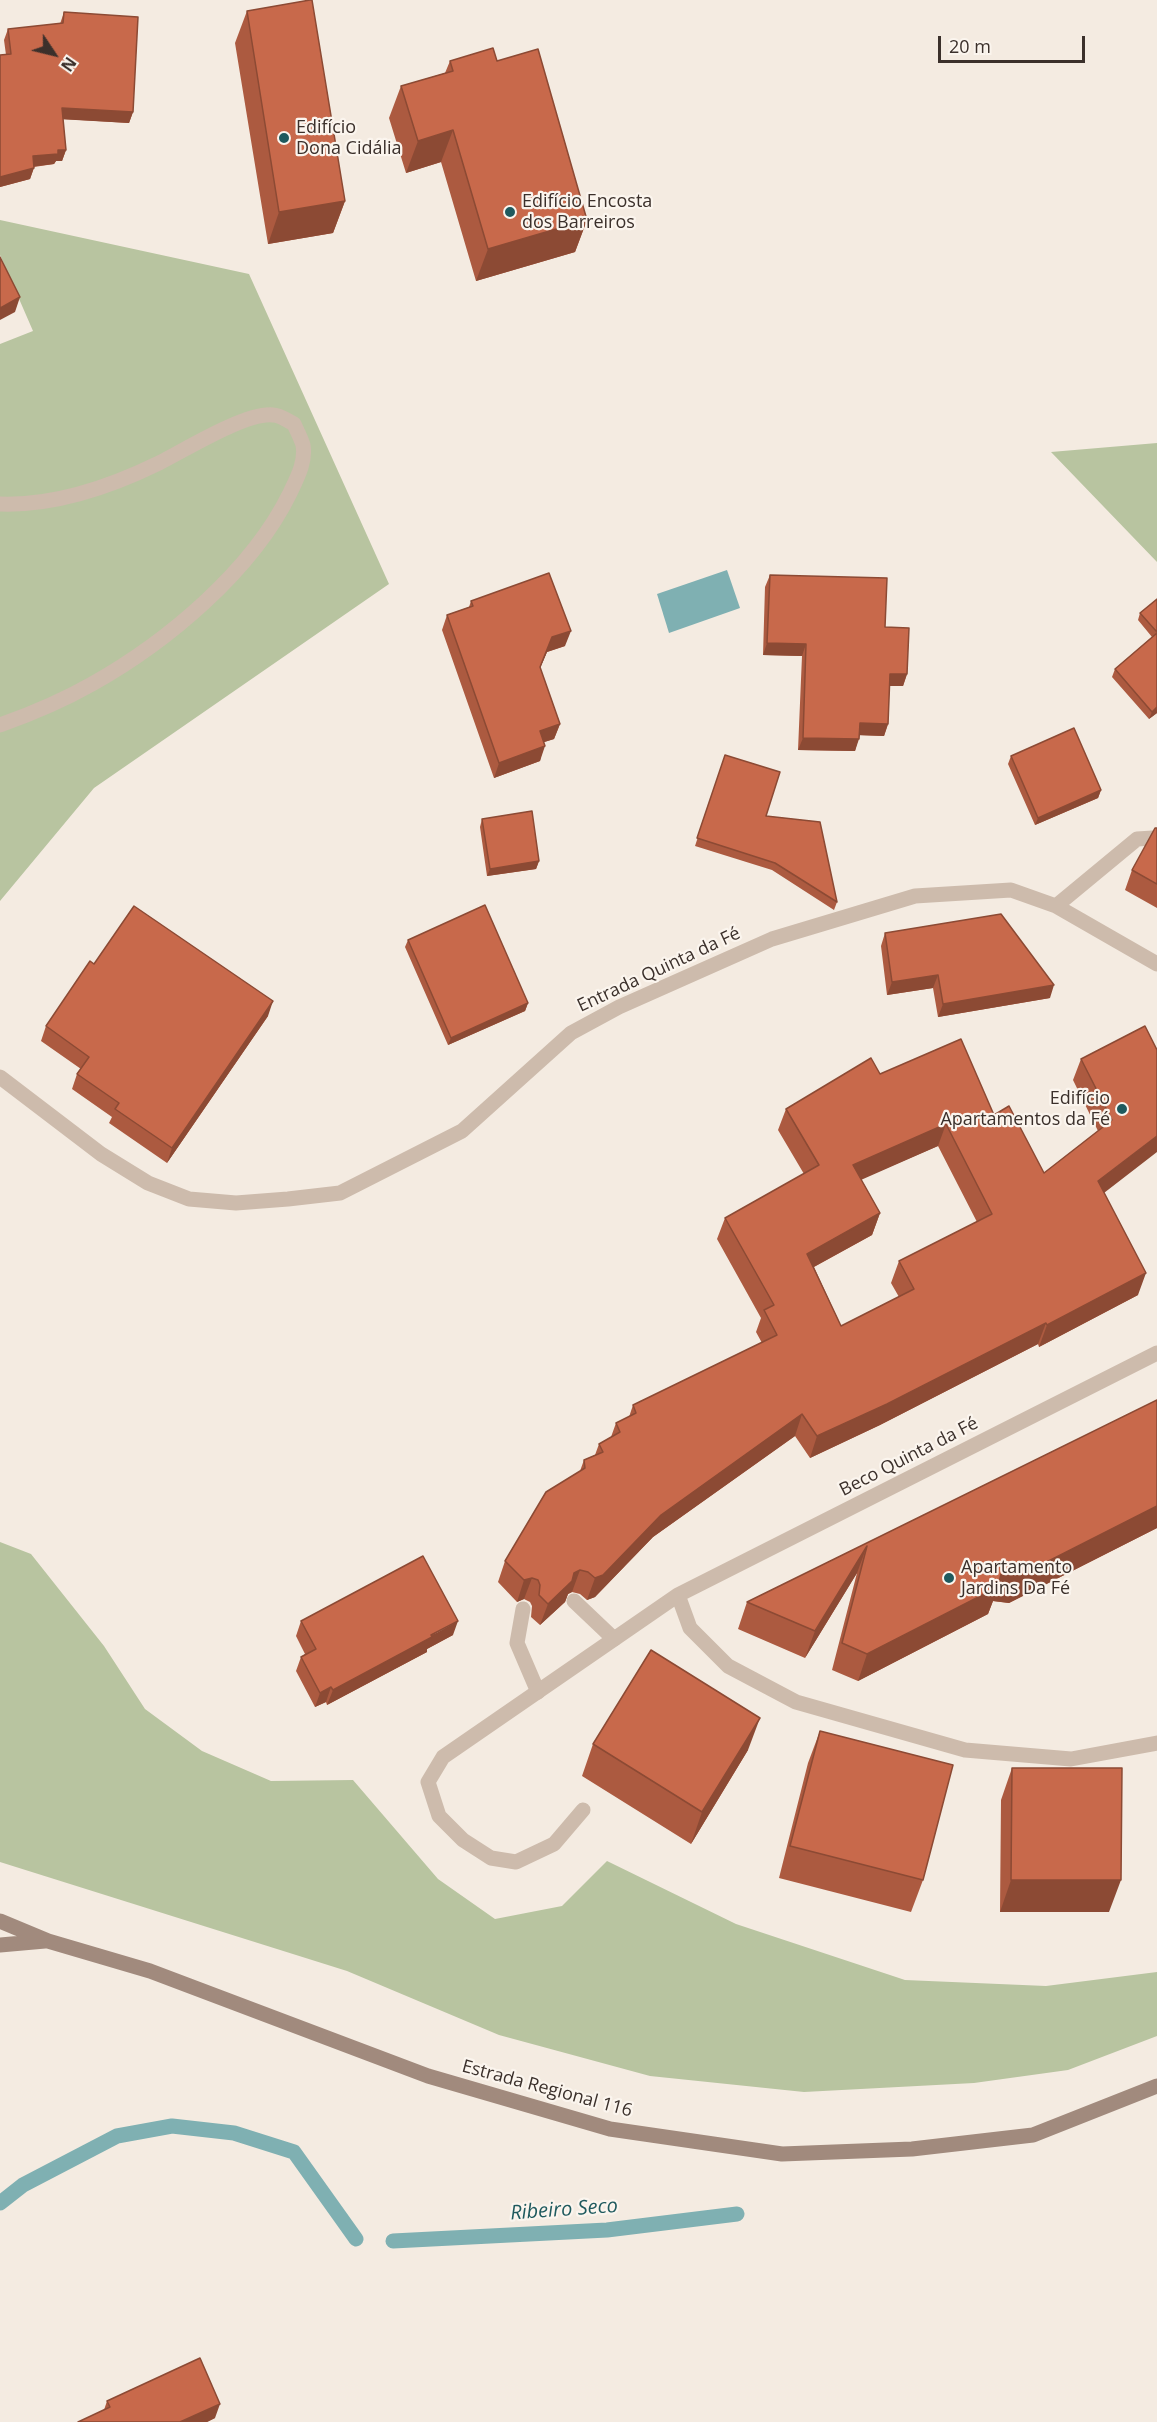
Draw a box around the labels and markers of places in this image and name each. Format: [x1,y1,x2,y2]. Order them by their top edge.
place label: Edifício Dona Cidália [296,117,402,160]
marker: Edifício Dona Cidália [277,131,291,145]
place label: Edifício Encosta dos Barreiros [522,191,652,234]
marker: Edifício Encosta dos Barreiros [503,205,517,219]
place label: Edifício Apartamentos da Fé [940,1088,1110,1130]
marker: Edifício Apartamentos da Fé [1115,1102,1129,1116]
place label: Apartamento Jardins Da Fé [961,1557,1072,1600]
marker: Apartamento Jardins Da Fé [942,1571,956,1585]

